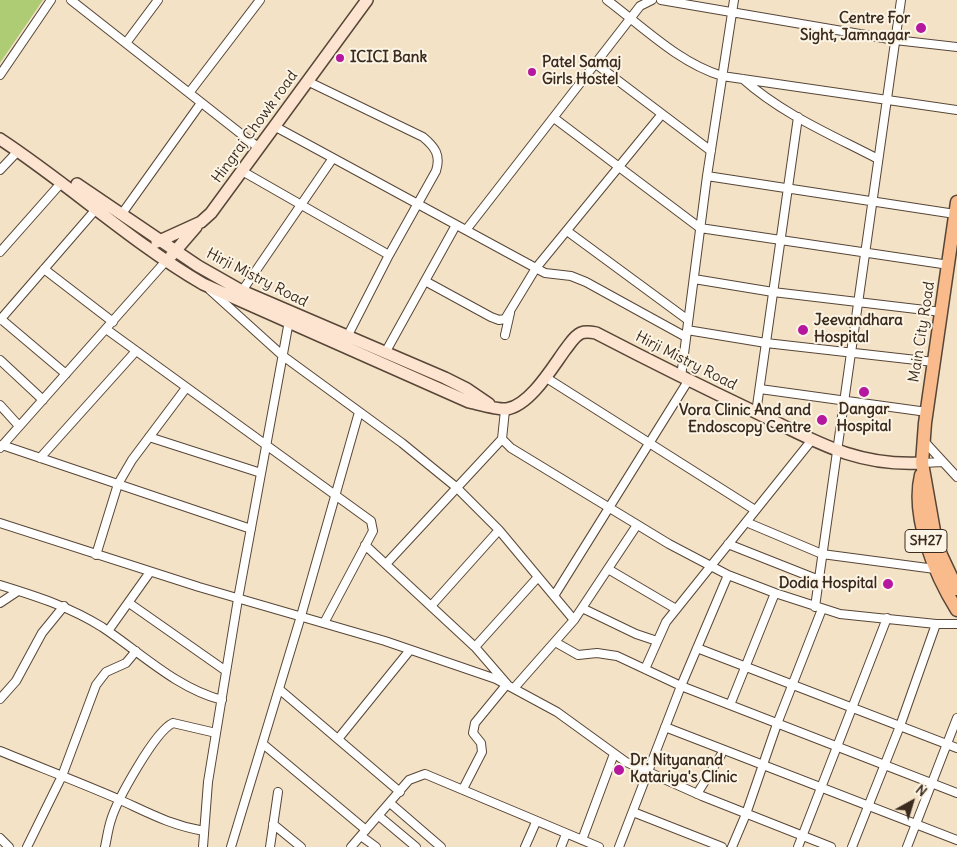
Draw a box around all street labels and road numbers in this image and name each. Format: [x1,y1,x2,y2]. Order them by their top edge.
street label: Hingraj Chowk road [208,67,302,187]
street label: Hirji Mistry Road [203,245,311,311]
street label: Main City Road [905,280,939,384]
street label: Hirji Mistry Road [632,328,740,394]
road number: SH27 [905,530,947,552]

